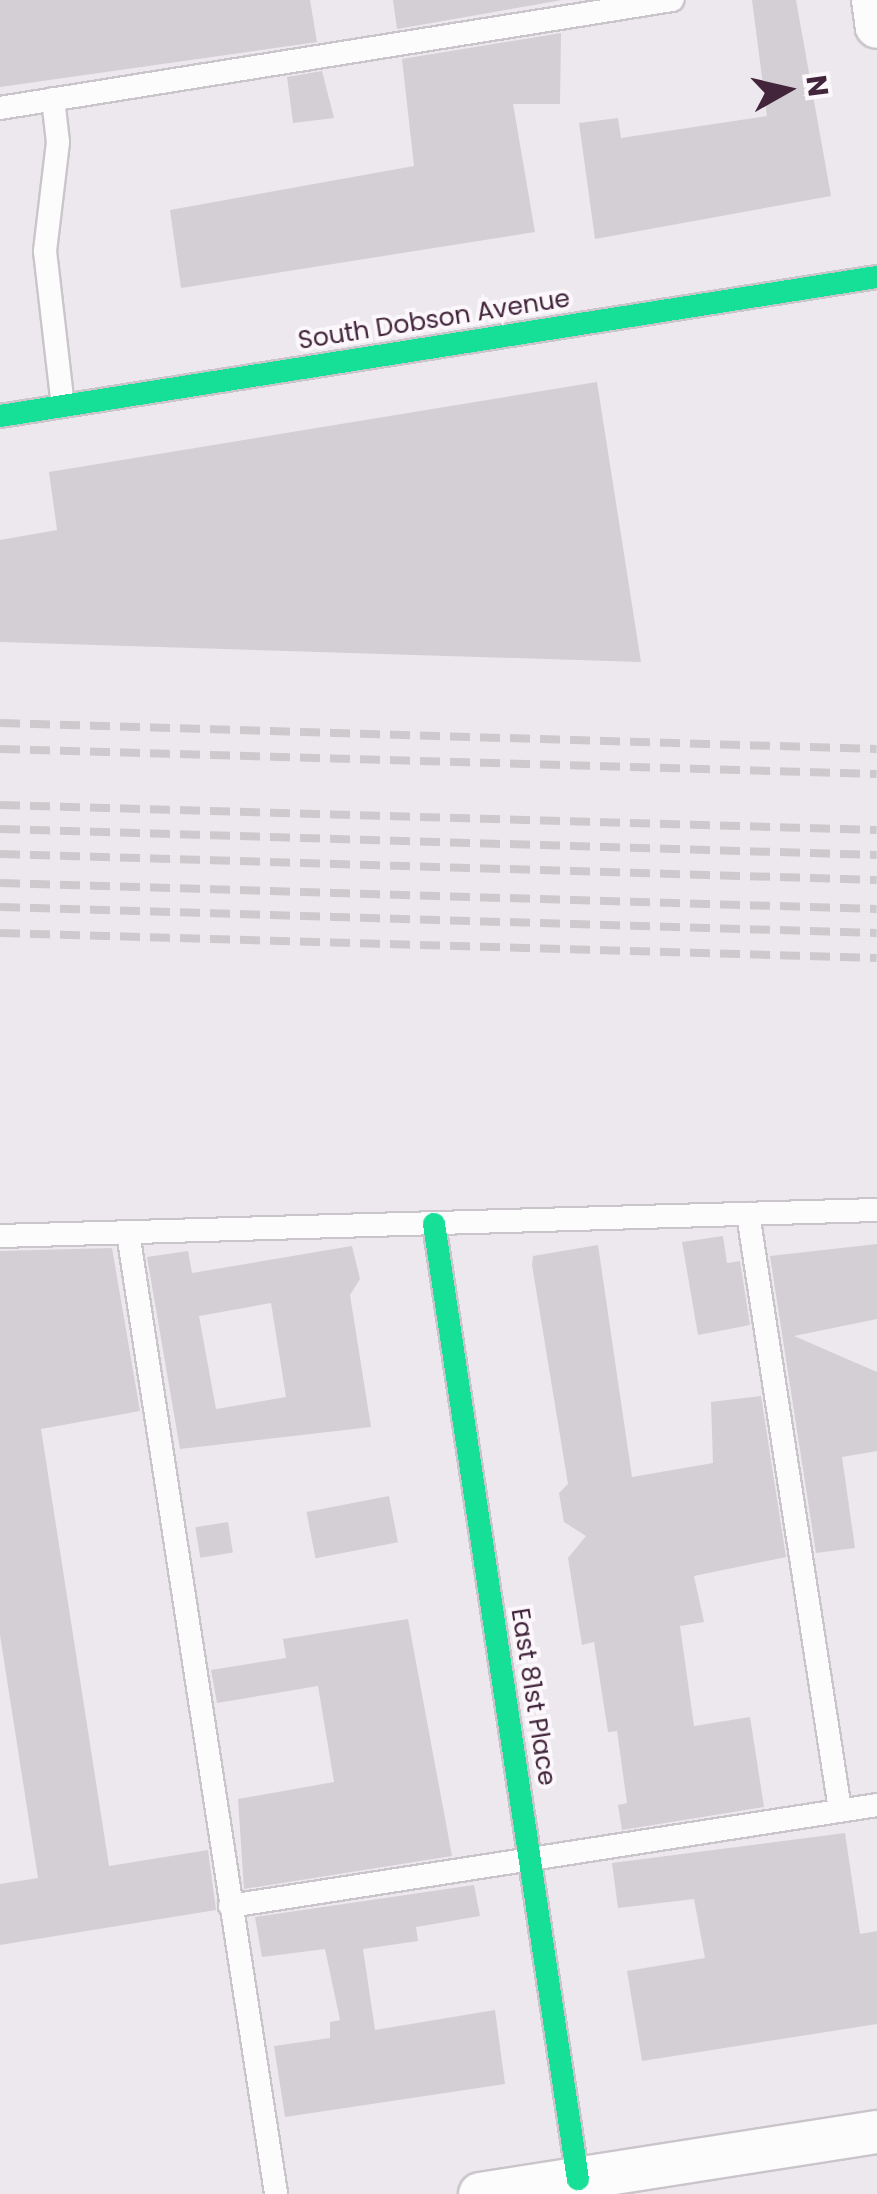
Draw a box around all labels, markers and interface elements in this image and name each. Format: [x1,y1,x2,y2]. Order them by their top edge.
north arrow [737,40,837,140]
text: N [796,73,838,99]
street label: South Dobson Avenue [296,284,572,356]
street label: East 81st Place [504,1606,562,1788]

